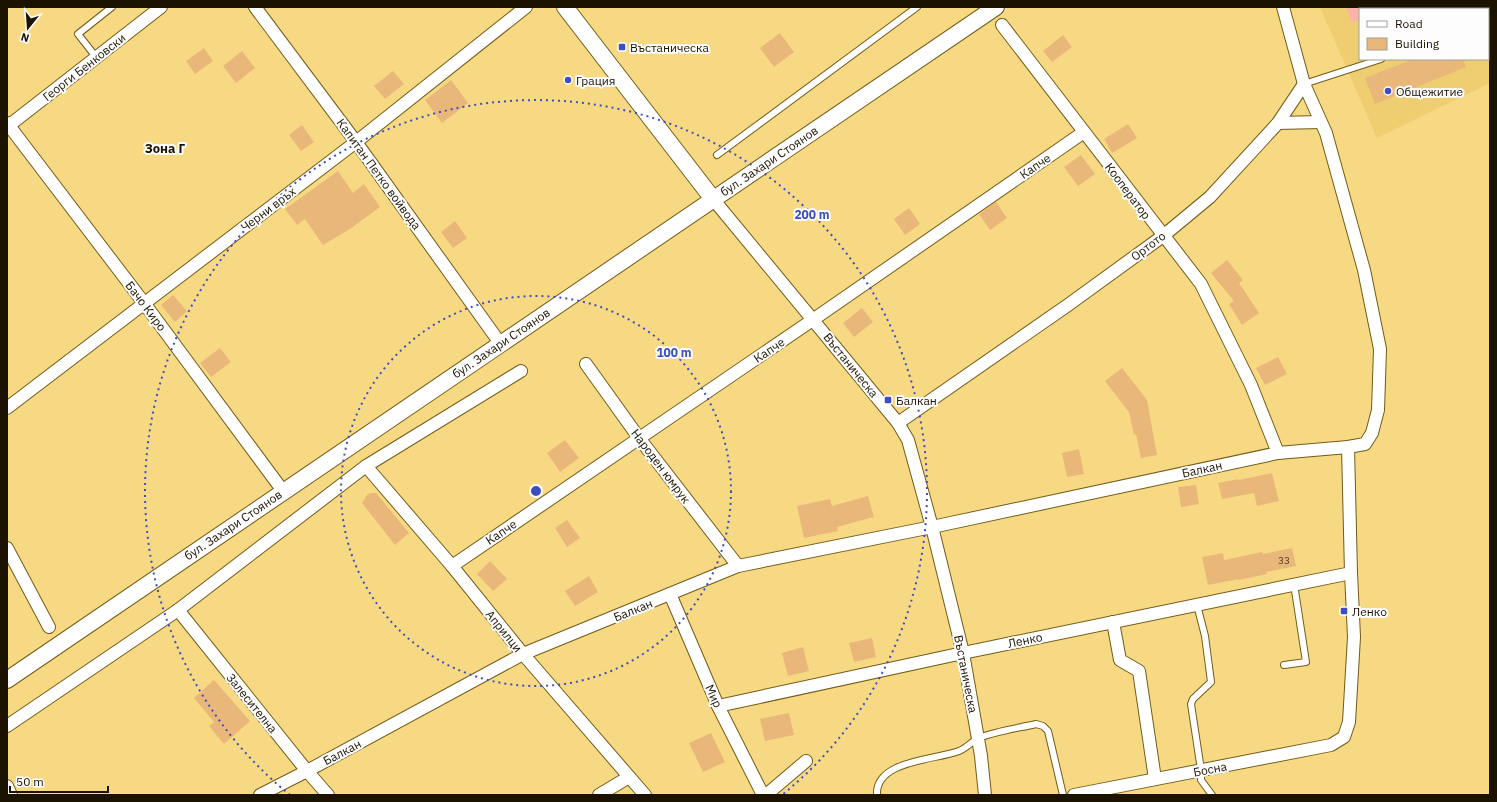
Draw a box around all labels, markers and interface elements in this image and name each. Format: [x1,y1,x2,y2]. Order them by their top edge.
north arrow [8,8,48,48]
legend [1359,8,1489,60]
text: Road [1395,16,1423,31]
text: N [19,30,31,45]
street label: Георги Бенковски [40,30,128,104]
text: Building [1395,36,1440,51]
place label: Въстаническа [630,40,710,55]
marker: Въстаническа [617,42,627,52]
place label: Грация [576,73,615,88]
marker: Грация [563,75,573,85]
place label: Общежитие [1396,84,1464,99]
marker: Общежитие [1383,86,1393,96]
street label: Капитан Петко войвода [334,115,425,233]
street label: бул. Захари Стоянов [717,123,821,199]
district label: Зона Г [145,140,185,157]
street label: Капче [1017,150,1054,182]
street label: Кооператор [1102,160,1154,222]
street label: Черни връх [238,184,298,234]
text: 200 m [794,207,830,222]
street label: Ортото [1128,228,1169,264]
street label: Бачо Киро [122,278,170,334]
street label: бул. Захари Стоянов [449,305,553,381]
street label: Въстаническа [820,330,882,401]
street label: Капче [751,334,788,366]
text: 100 m [656,345,692,360]
place label: Балкан [896,393,937,408]
marker: Балкан [883,395,893,405]
street label: Народен юмрук [628,426,694,507]
street label: Балкан [1180,457,1224,481]
centre of rings [529,484,543,498]
street label: бул. Захари Стоянов [181,487,285,563]
street label: Капче [483,516,520,548]
house number: 33 [1278,554,1290,567]
street label: Балкан [611,595,655,625]
place label: Ленко [1352,604,1387,619]
marker: Ленко [1339,606,1349,616]
street label: Априлци [483,607,525,655]
street label: Ленко [1006,629,1044,651]
street label: Въстаническа [951,634,981,715]
street label: Залесителна [223,670,281,736]
street label: Мир [702,682,726,710]
street label: Балкан [320,736,364,768]
street label: Босна [1192,758,1229,780]
scale bar [10,768,108,794]
text: 50 m [16,774,44,789]

